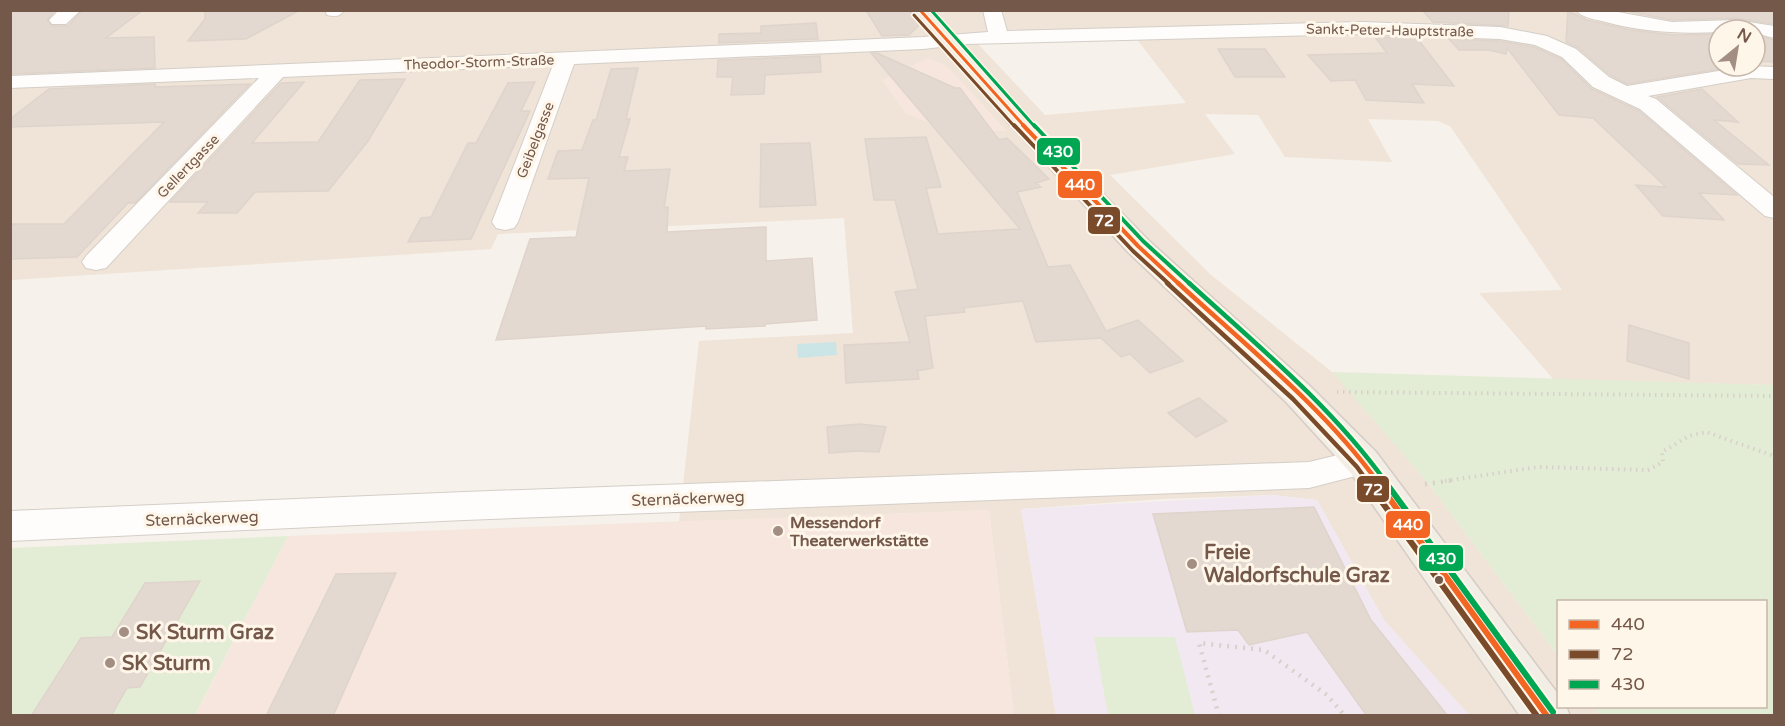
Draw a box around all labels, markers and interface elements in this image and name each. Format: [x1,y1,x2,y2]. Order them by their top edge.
north arrow [1707,18,1767,78]
street label: Sankt-Peter-Hauptstraße [1306,21,1474,40]
text: N [1733,24,1755,48]
street label: Theodor-Storm-Straße [403,51,555,74]
street label: Geibelgasse [513,100,558,181]
street label: Gellertgasse [154,131,223,202]
line badge: 430 [1036,137,1081,166]
text: 430 [1043,142,1073,162]
line badge: 440 [1057,170,1103,199]
text: 440 [1065,175,1095,195]
line badge: 72 [1087,206,1121,235]
text: 72 [1094,211,1114,231]
line badge: 72 [1356,475,1390,503]
text: 72 [1363,480,1383,500]
street label: Sternäckerweg [631,487,745,511]
street label: Sternäckerweg [145,507,259,531]
line badge: 440 [1385,510,1431,539]
place label: Messendorf Theaterwerkstätte [789,513,929,551]
text: 440 [1393,515,1423,535]
marker: Messendorf Theaterwerkstätte [771,524,785,538]
place label: Freie Waldorfschule Graz [1204,541,1390,588]
line badge: 430 [1418,544,1464,572]
text: 430 [1426,549,1456,569]
marker: Freie Waldorfschule Graz [1185,557,1199,571]
unlabelled marker [1433,574,1445,586]
legend [1557,600,1767,708]
text: 440 [1611,613,1645,635]
place label: SK Sturm Graz [136,621,274,645]
marker: SK Sturm Graz [117,625,131,639]
text: 72 [1611,643,1634,665]
place label: SK Sturm [122,652,211,676]
marker: SK Sturm [103,656,117,670]
text: 430 [1611,673,1645,695]

